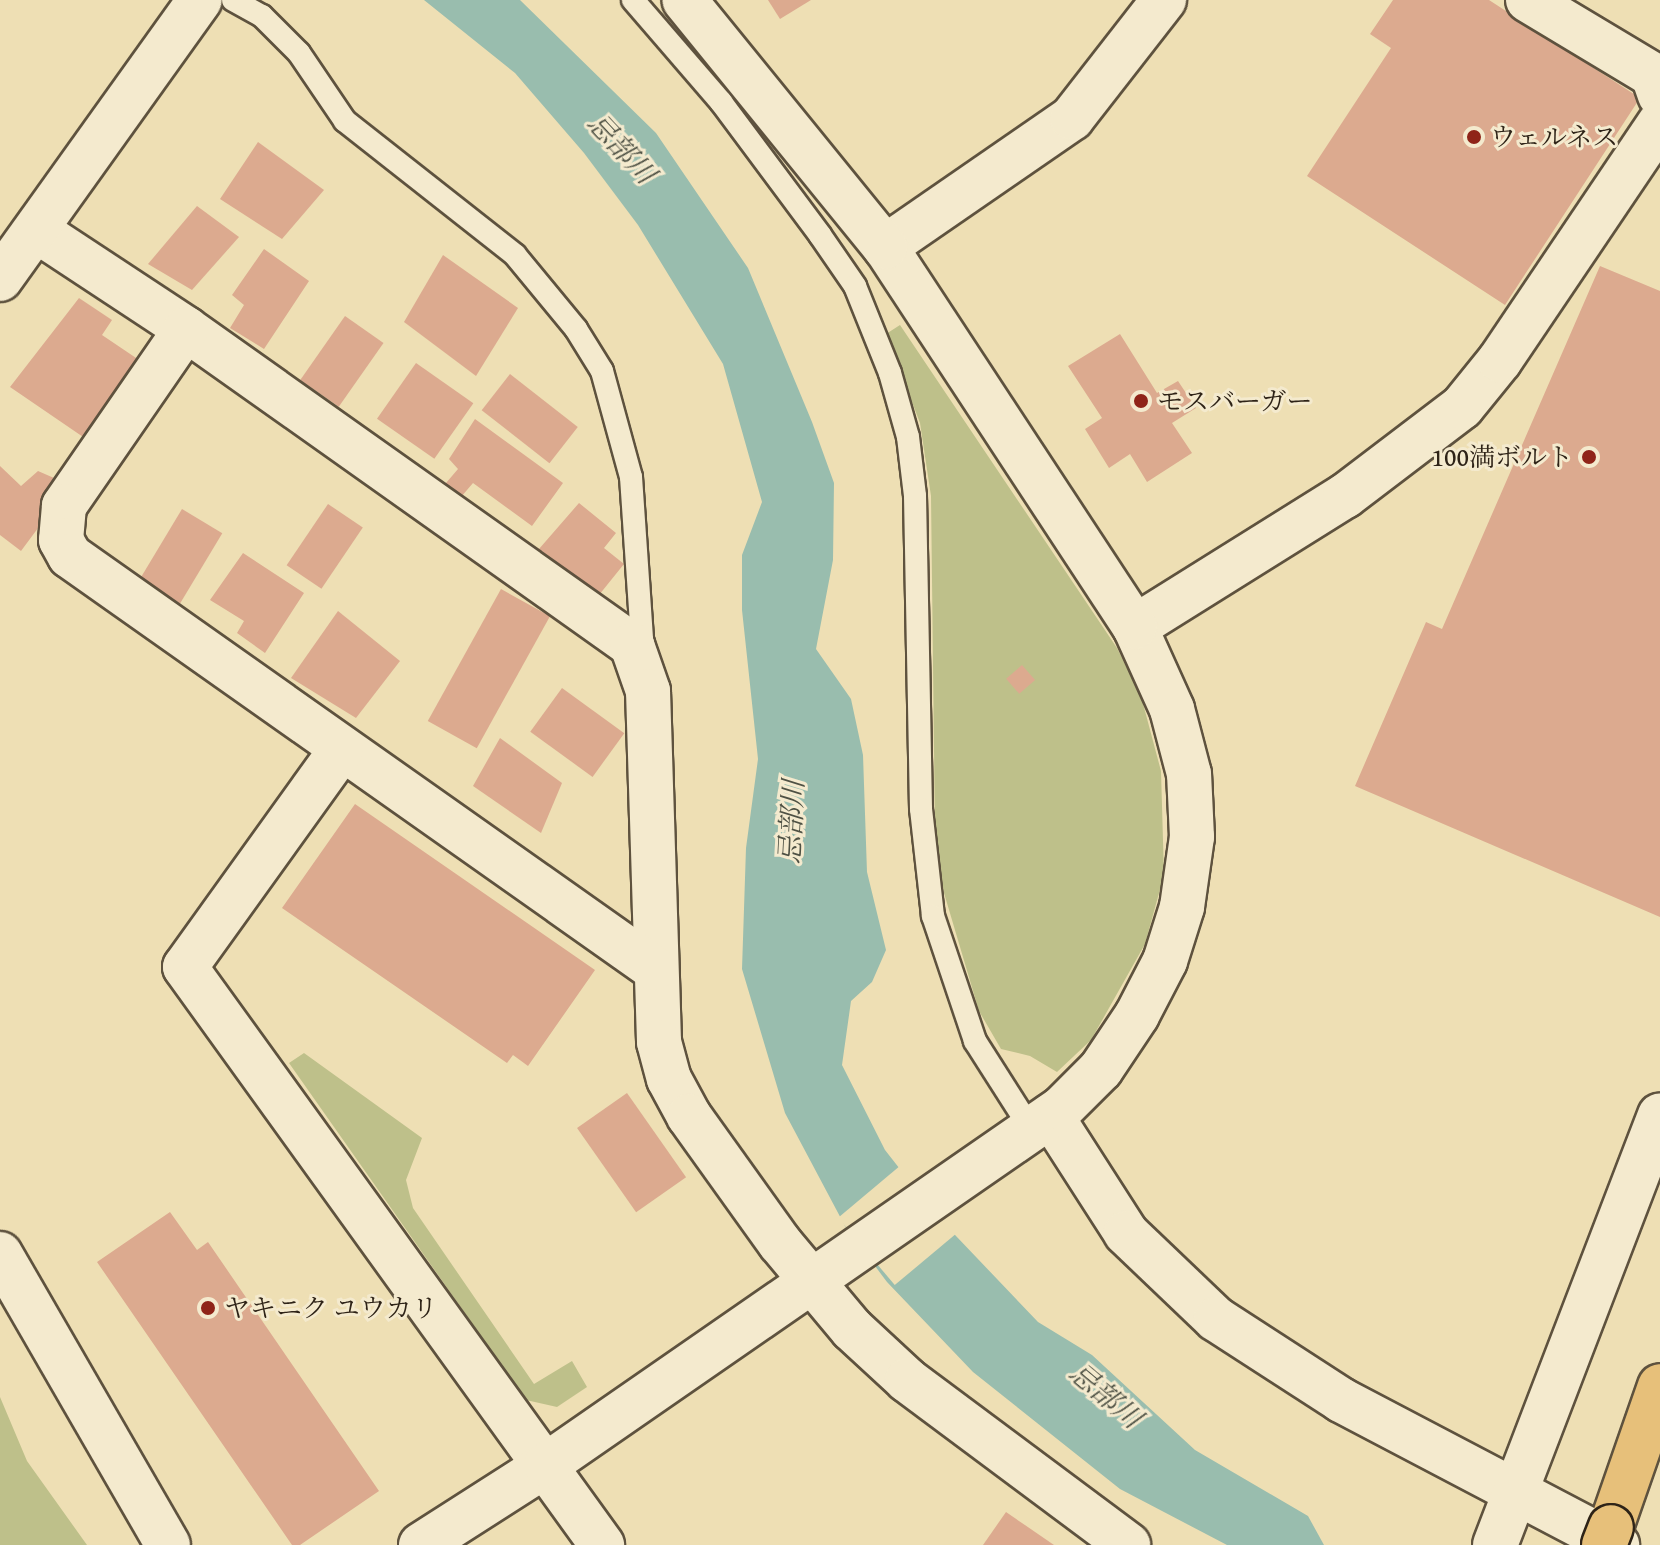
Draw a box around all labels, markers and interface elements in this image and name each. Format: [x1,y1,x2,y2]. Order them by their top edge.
water label: 忌部川 [581,106,663,190]
place label: ウェルネス [1490,121,1620,153]
marker: ウェルネス [1465,128,1483,146]
place label: モスバーガー [1157,385,1313,417]
marker: モスバーガー [1132,392,1150,410]
place label: 100満ボルト [1431,441,1573,473]
marker: 100満ボルト [1580,448,1598,466]
water label: 忌部川 [772,779,810,865]
place label: ヤキニク ユウカリ [224,1292,438,1324]
marker: ヤキニク ユウカリ [199,1299,217,1317]
water label: 忌部川 [1063,1355,1149,1435]

